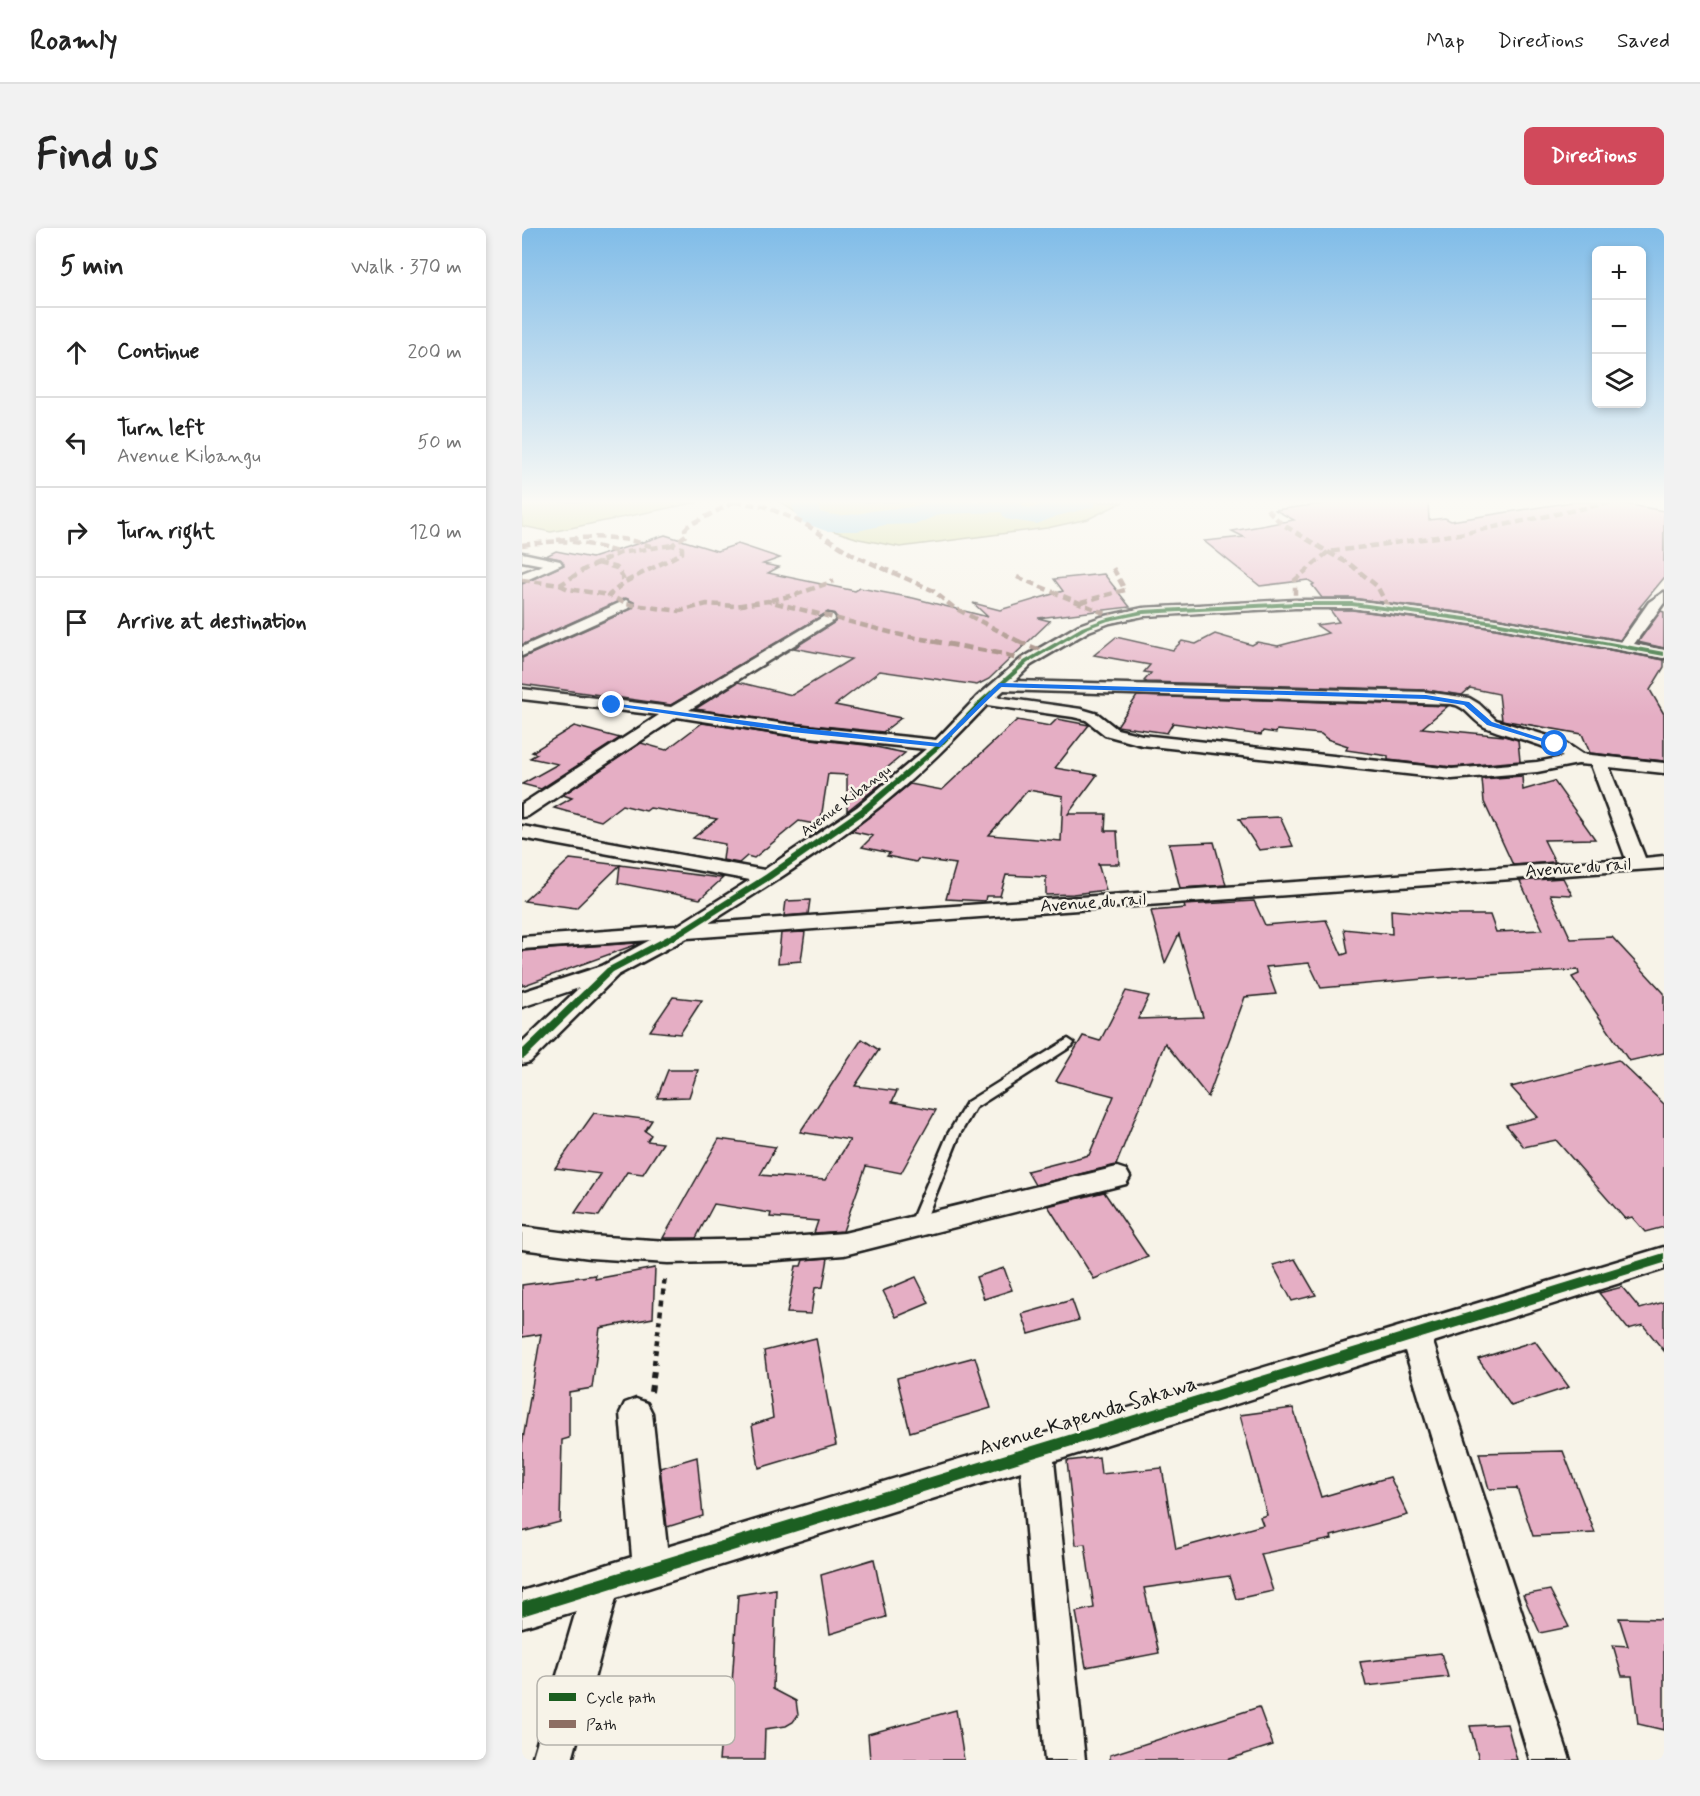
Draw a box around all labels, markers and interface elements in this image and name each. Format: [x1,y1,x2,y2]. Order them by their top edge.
text: Roamly [30,23,118,60]
text: Map [1426,27,1465,55]
text: Directions [1498,27,1584,55]
text: Saved [1617,27,1670,55]
button: Directions [1524,127,1664,185]
text: Find us [36,129,158,184]
map controls [1592,246,1646,408]
button: + [1592,246,1646,300]
text: 5 min [60,250,124,284]
text: Walk · 370 m [351,254,462,281]
button: − [1592,300,1646,354]
icon: ahead [60,336,93,369]
text: Continue [117,338,199,366]
text: 200 m [407,339,462,366]
button: layers [1592,354,1646,408]
text: Turn left [117,415,205,443]
icon: left [60,426,93,459]
text: 50 m [417,429,462,456]
text: Avenue Kibangu [117,443,261,470]
icon: right [60,516,93,549]
text: Turn right [117,518,215,546]
text: 120 m [409,519,462,546]
icon: arrive [60,606,93,639]
text: Arrive at destination [117,608,307,636]
route end [598,691,624,717]
route start [1541,730,1567,756]
street label: Avenue Kibangu [797,760,895,841]
street label: Avenue du rail [1524,852,1632,884]
street label: Avenue du rail [1039,887,1147,919]
street label: Avenue Kapenda Sakawa [975,1369,1201,1463]
legend [537,1676,735,1745]
text: Cycle path [586,1688,656,1709]
text: Path [586,1715,617,1736]

